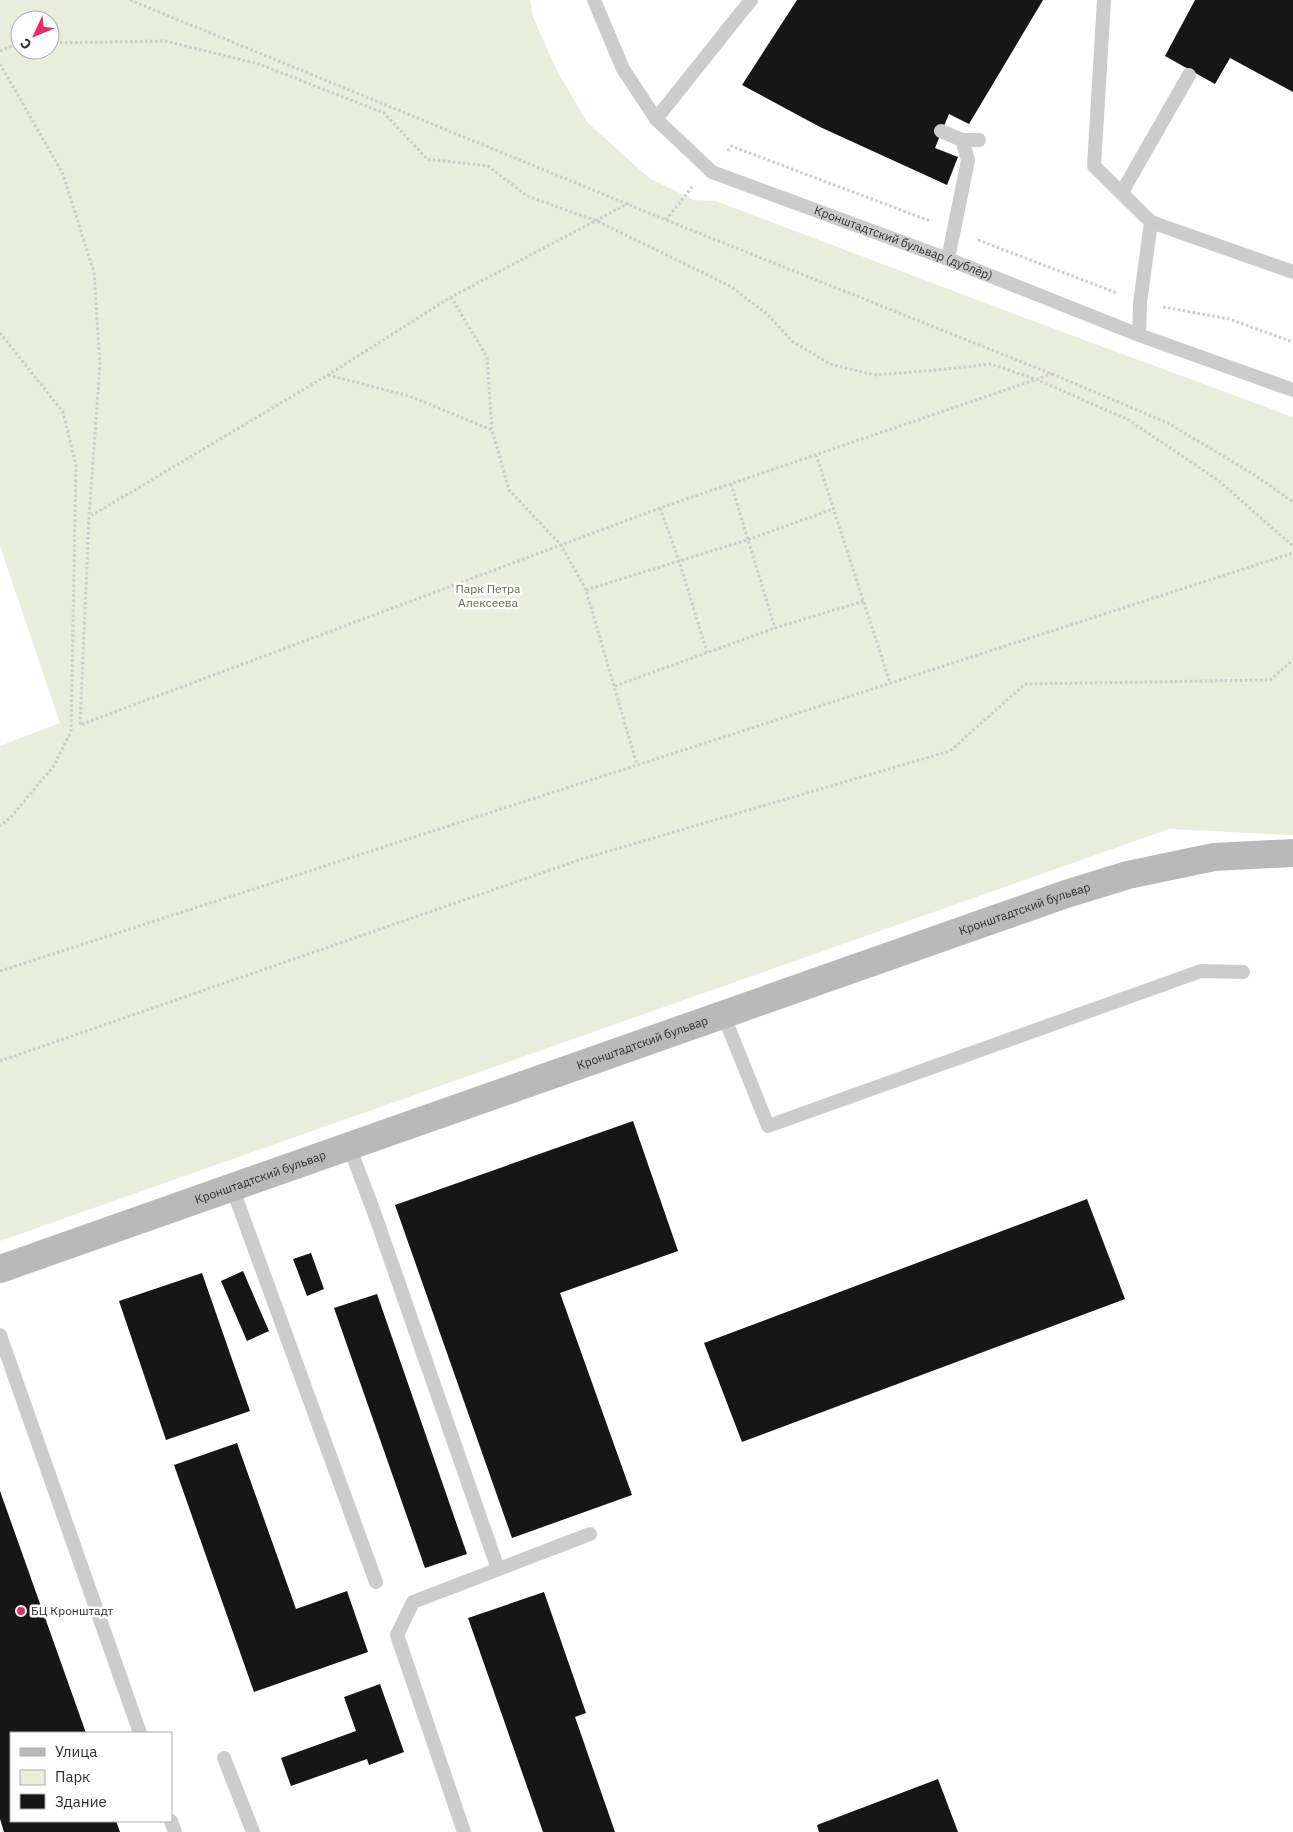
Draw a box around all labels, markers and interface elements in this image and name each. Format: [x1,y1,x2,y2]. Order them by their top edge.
north arrow [10,10,60,60]
text: С [16,34,35,54]
street label: Кронштадтский бульвар (дублёр) [812,202,995,283]
park label: Парк Петра Алексеева [456,581,521,610]
street label: Кронштадтский бульвар [957,879,1092,938]
street label: Кронштадтский бульвар [575,1013,710,1073]
street label: Кронштадтский бульвар [193,1147,328,1207]
place label: БЦ Кронштадт [31,1603,114,1618]
marker: БЦ Кронштадт [15,1605,27,1617]
legend [10,1732,172,1822]
text: Улица [55,1742,97,1761]
text: Парк [55,1767,90,1786]
text: Здание [55,1792,107,1811]

